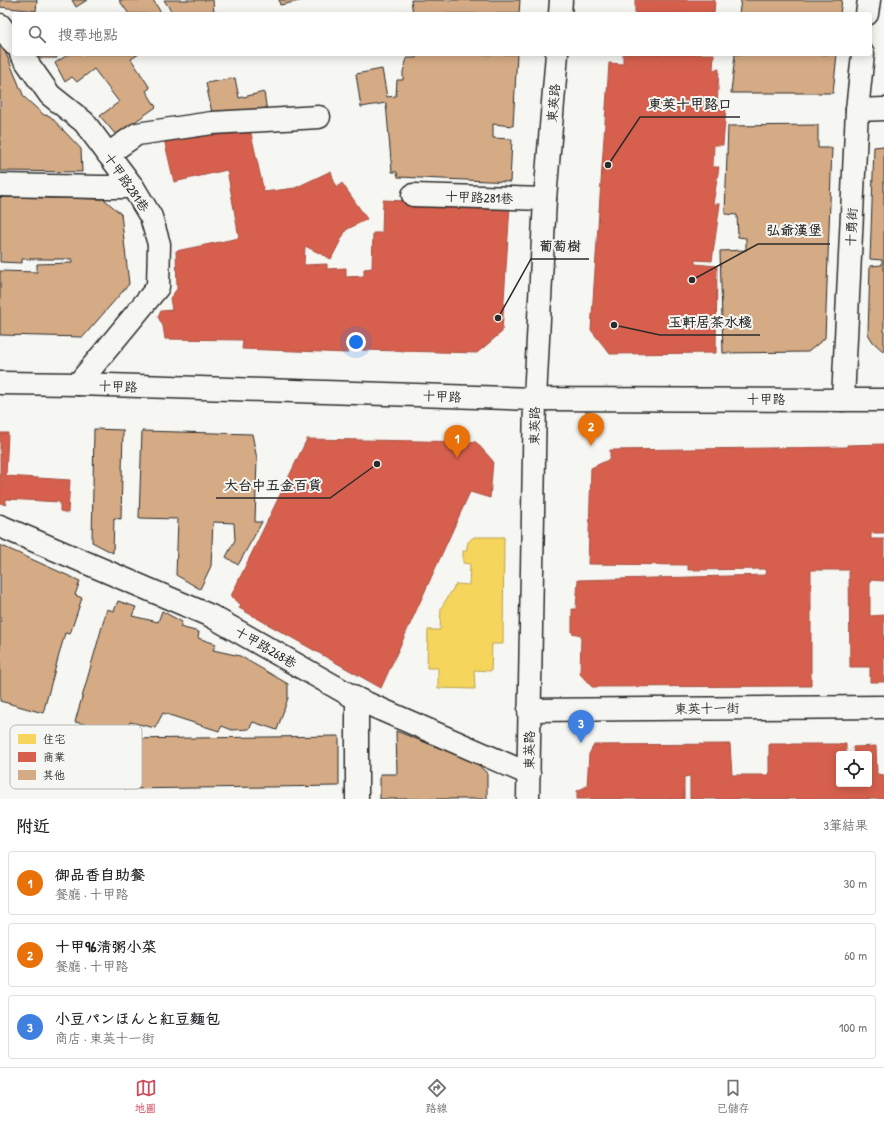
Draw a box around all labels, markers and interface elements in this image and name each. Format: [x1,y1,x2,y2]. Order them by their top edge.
search box [12,12,872,56]
icon: search [26,23,48,45]
text: 搜尋地點 [58,24,118,45]
street label: 東英路 [542,83,564,123]
callout: 東英十甲路口 [640,91,740,117]
text: 東英十甲路口 [648,94,732,113]
street label: 十甲路281巷 [100,149,154,215]
street label: 十甲路281巷 [444,187,514,207]
street label: 十勇街 [841,207,861,247]
callout: 弘爺漢堡 [758,218,830,244]
text: 弘爺漢堡 [766,220,822,239]
callout: 葡萄樹 [531,233,589,259]
text: 葡萄樹 [539,236,581,255]
callout: 玉軒居茶水棧 [660,309,760,335]
text: 玉軒居茶水棧 [668,312,752,331]
your location [346,332,366,352]
street label: 十甲路 [98,376,138,396]
street label: 十甲路 [422,386,462,406]
street label: 十甲路 [746,390,786,408]
street label: 東英路 [525,406,543,446]
pin: 2 [578,413,604,446]
pin: 1 [444,425,470,458]
callout: 大台中五金百貨 [216,472,330,498]
text: 大台中五金百貨 [224,475,322,494]
street label: 十甲路268巷 [232,622,300,672]
street label: 東英十一街 [674,698,740,718]
pin: 3 [568,710,594,743]
legend [10,725,142,789]
street label: 東英路 [520,730,538,770]
text: 住宅 [43,732,65,746]
text: 商業 [43,750,65,764]
map controls [836,751,872,787]
button: locate [836,751,872,787]
text: 其他 [43,768,65,782]
text: 附近 [16,814,50,837]
text: 3筆結果 [823,816,868,834]
text: 御品香自助餐 [55,864,145,885]
text: 1 [28,874,32,892]
text: 30 m [844,874,867,892]
text: 餐廳 · 十甲路 [55,885,129,903]
text: 十甲96清粥小菜 [55,936,157,957]
text: 2 [27,946,33,964]
text: 60 m [844,946,867,964]
text: 餐廳 · 十甲路 [55,957,129,975]
text: 小豆パンほんと紅豆麵包 [55,1008,220,1029]
text: 3 [27,1018,33,1036]
text: 100 m [839,1018,867,1036]
text: 商店 · 東英十一街 [55,1029,155,1047]
tab: 地圖 [135,1077,157,1115]
tab: 路線 [426,1077,448,1115]
tab: 已儲存 [717,1077,750,1115]

